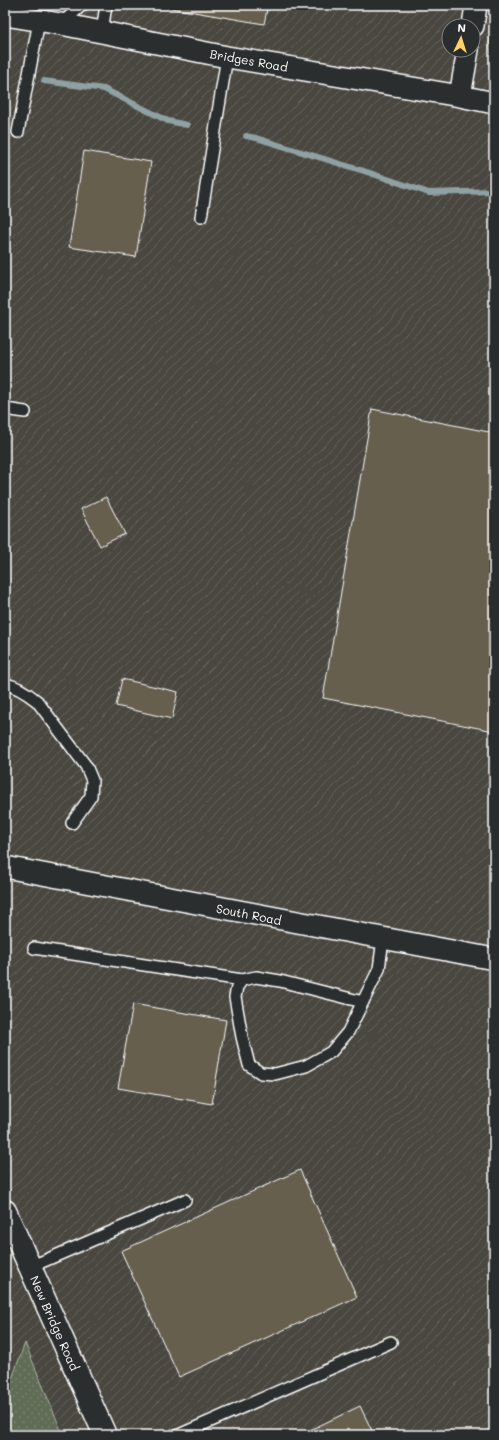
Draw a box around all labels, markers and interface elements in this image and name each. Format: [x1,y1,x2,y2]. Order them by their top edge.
north arrow [441,18,481,58]
text: N [457,20,466,35]
street label: Bridges Road [209,45,290,75]
street label: South Road [215,900,283,928]
street label: New Bridge Road [27,1273,83,1373]

